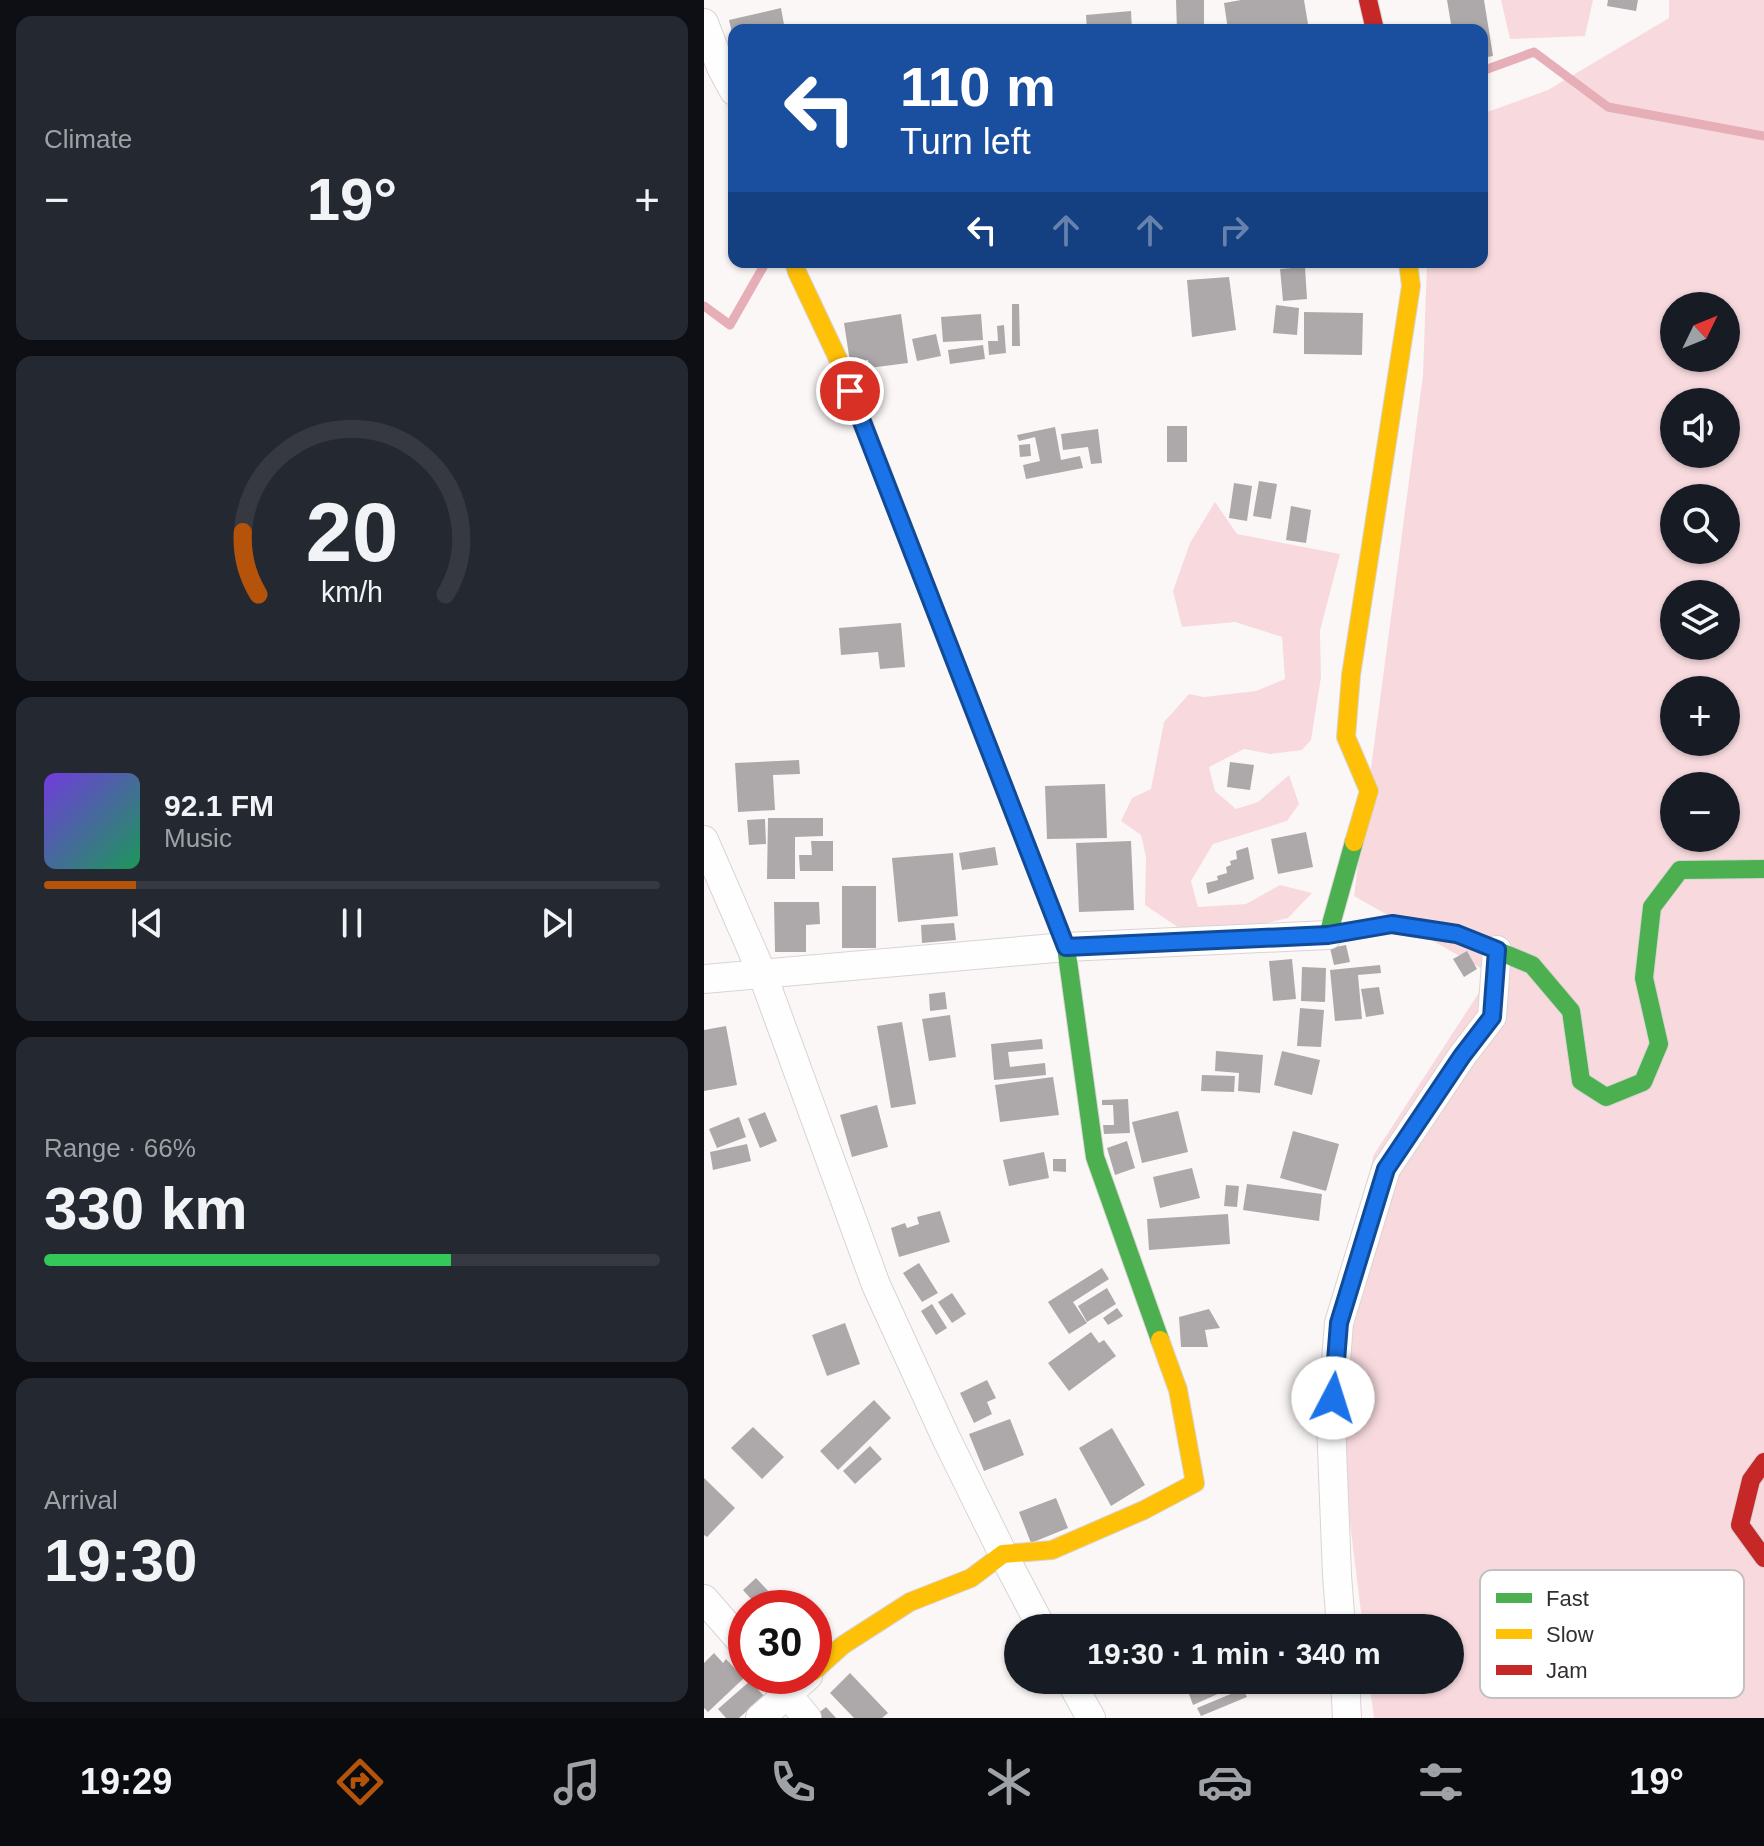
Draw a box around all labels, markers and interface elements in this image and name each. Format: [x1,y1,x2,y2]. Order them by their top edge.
text: 110 m [900,55,1056,118]
icon: left [768,56,872,160]
text: Turn left [900,121,1031,162]
text: Climate [44,124,132,154]
text: 19° [307,166,397,233]
text: − [44,175,70,224]
text: + [634,175,660,224]
icon: left [960,208,1004,252]
icon: ahead [1044,208,1088,252]
icon: ahead [1128,208,1172,252]
icon: right [1212,208,1256,252]
north arrow [1660,292,1740,372]
map controls [1660,292,1740,852]
pin [816,357,884,425]
icon: arrive [828,369,872,413]
button: sound [1660,388,1740,468]
button: search [1660,484,1740,564]
text: 20 [306,485,398,578]
text: km/h [321,576,383,608]
button: layers [1660,580,1740,660]
button: + [1660,676,1740,756]
button: − [1660,772,1740,852]
text: 92.1 FM [164,789,274,822]
text: Music [164,823,232,853]
icon: previous [125,901,169,945]
icon: pause [330,901,374,945]
icon: next [535,901,579,945]
text: Range · 66% [44,1133,196,1163]
text: 330 km [44,1175,248,1242]
position arrow [1291,1356,1375,1440]
text: Arrival [44,1485,118,1515]
text: 19:30 [44,1527,197,1594]
legend [1480,1570,1744,1698]
text: Fast [1546,1586,1589,1611]
speed limit sign: 30 [728,1590,832,1694]
text: Slow [1546,1622,1594,1647]
text: 19:30 · 1 min · 340 m [1087,1637,1381,1670]
text: Jam [1546,1658,1588,1683]
icon: directions [332,1754,388,1810]
icon: music [549,1754,605,1810]
icon: phone [765,1754,821,1810]
icon: climate [981,1754,1037,1810]
icon: car [1197,1754,1253,1810]
icon: filters [1413,1754,1469,1810]
text: 19:29 [80,1761,172,1802]
text: 19° [1629,1761,1684,1802]

